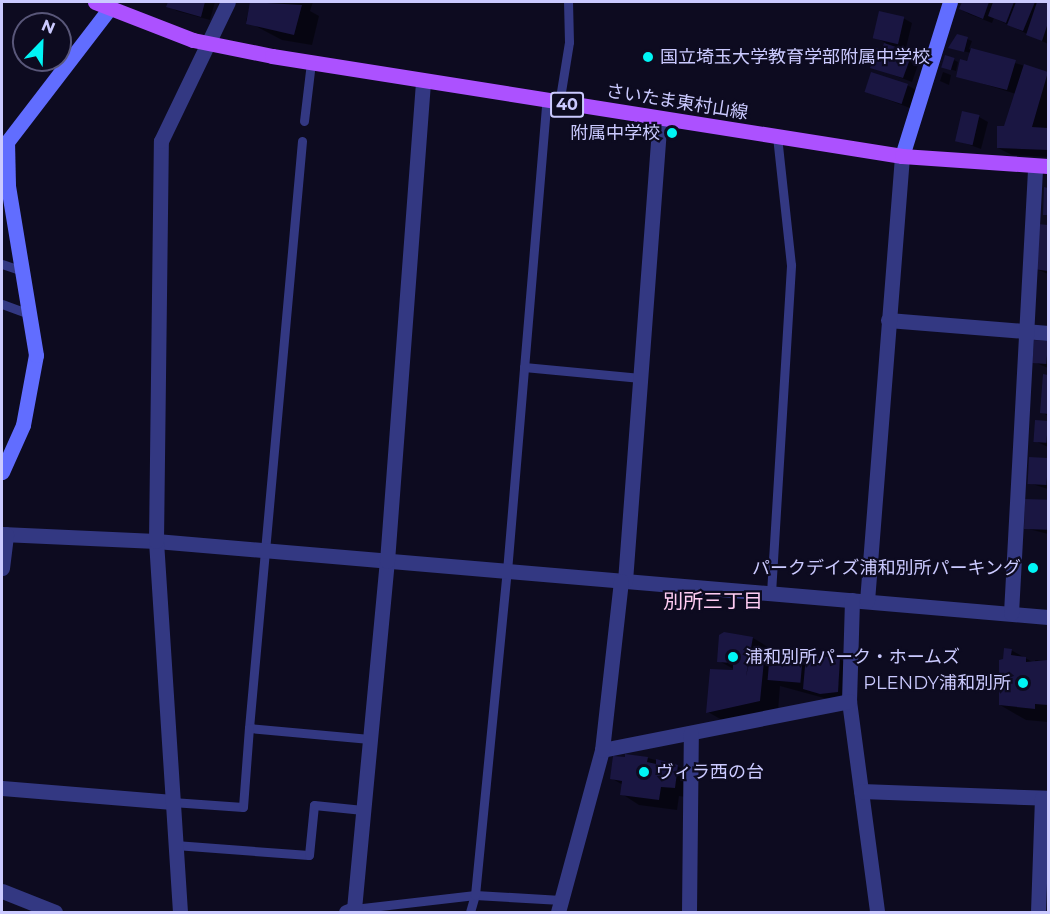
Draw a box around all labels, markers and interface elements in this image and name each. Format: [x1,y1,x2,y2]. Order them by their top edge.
north arrow [12,12,72,72]
text: N [39,16,58,38]
place label: 国立埼玉大学教育学部附属中学校 [660,46,930,68]
marker: 国立埼玉大学教育学部附属中学校 [641,50,655,64]
street label: さいたま東村山線 [604,80,750,124]
road number: 40 [549,92,585,118]
place label: 附属中学校 [570,122,660,144]
marker: 附属中学校 [665,126,679,140]
place label: パークデイズ浦和別所パーキング [751,557,1021,579]
marker: パークデイズ浦和別所パーキング [1026,561,1040,575]
district label: 別所三丁目 [663,589,763,613]
place label: 浦和別所パーク・ホームズ [745,646,961,668]
marker: 浦和別所パーク・ホームズ [726,650,740,664]
place label: PLENDY浦和別所 [863,672,1011,694]
marker: PLENDY浦和別所 [1016,676,1030,690]
place label: ヴィラ西の台 [656,761,764,783]
marker: ヴィラ西の台 [637,765,651,779]

